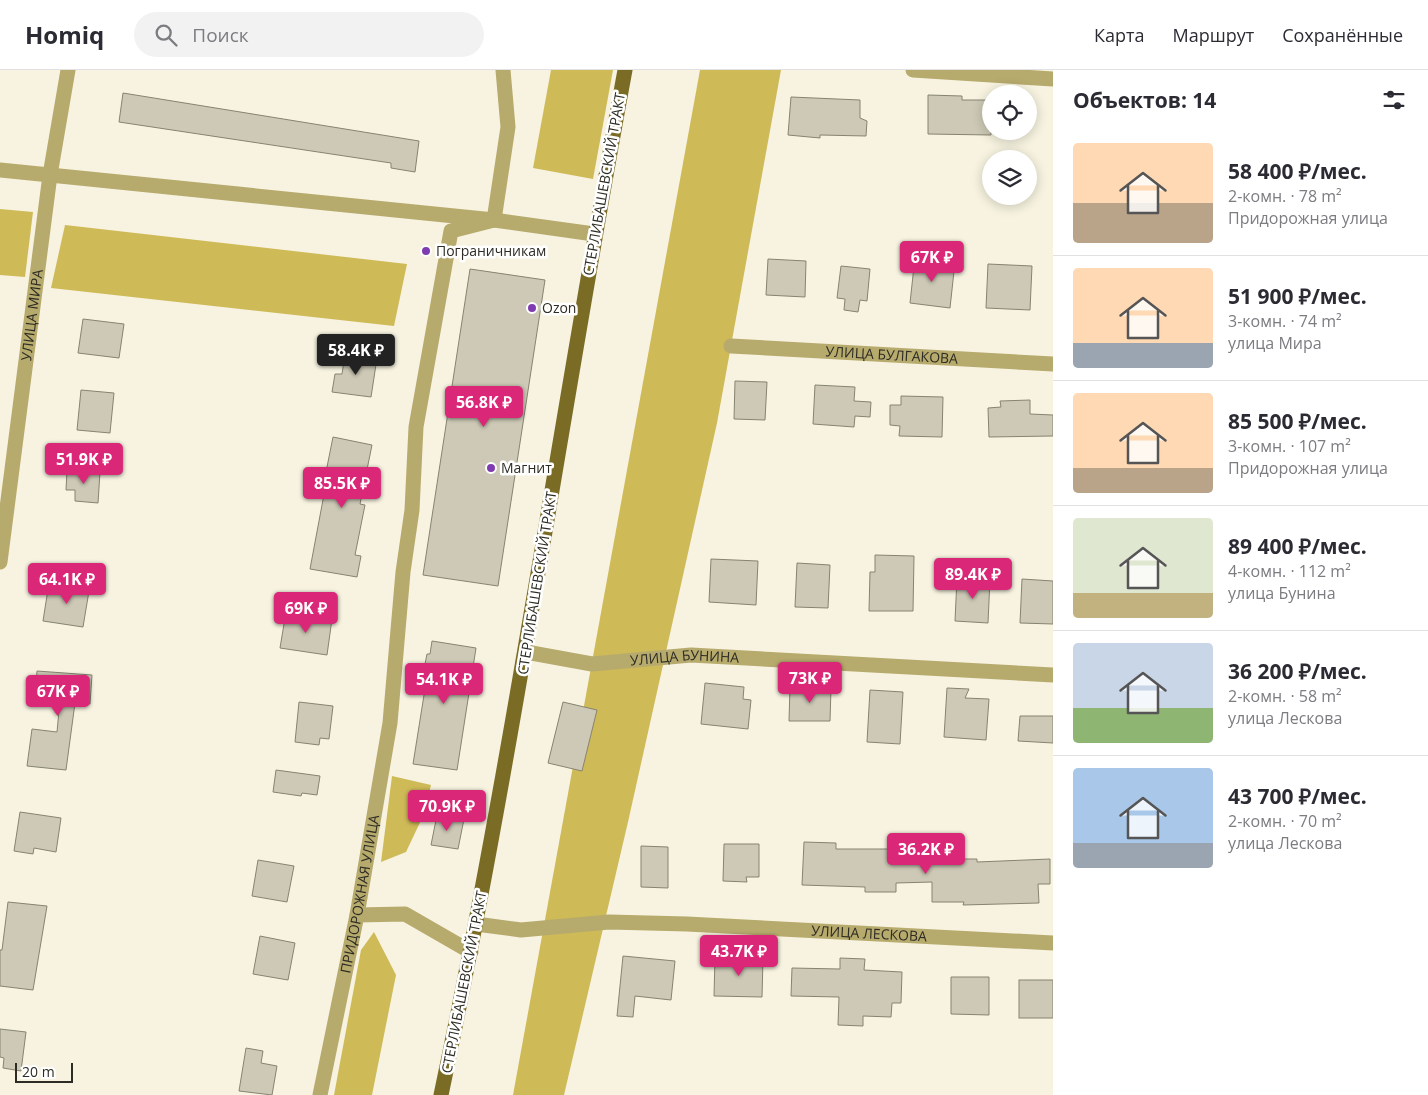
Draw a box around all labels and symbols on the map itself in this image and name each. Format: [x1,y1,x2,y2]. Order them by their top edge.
street label: СТЕРЛИБАШЕВСКИЙ ТРАКТ [578,91,629,277]
pin: 67K ₽ [897,240,967,283]
place label: Пограничникам [436,241,546,260]
marker: Пограничникам [420,245,432,257]
street label: УЛИЦА МИРА [16,268,47,362]
place label: Ozon [542,298,576,317]
marker: Ozon [526,302,538,314]
pin: 58.4K ₽ [310,334,402,376]
street label: УЛИЦА БУЛГАКОВА [825,341,959,368]
pin: 56.8K ₽ [438,386,530,428]
pin: 51.9K ₽ [38,442,130,485]
place label: Магнит [501,458,552,477]
marker: Магнит [485,462,497,474]
pin: 85.5K ₽ [296,466,388,509]
street label: СТЕРЛИБАШЕВСКИЙ ТРАКТ [513,490,560,676]
pin: 89.4K ₽ [927,558,1019,600]
pin: 64.1K ₽ [21,562,113,605]
pin: 69K ₽ [271,592,341,634]
street label: УЛИЦА БУНИНА [629,645,740,670]
pin: 54.1K ₽ [398,662,490,705]
pin: 73K ₽ [775,662,845,704]
pin: 67K ₽ [23,674,93,717]
pin: 70.9K ₽ [401,790,493,832]
street label: ПРИДОРОЖНАЯ УЛИЦА [335,813,383,975]
pin: 36.2K ₽ [880,832,972,875]
street label: СТЕРЛИБАШЕВСКИЙ ТРАКТ [436,889,491,1075]
street label: УЛИЦА ЛЕСКОВА [811,920,927,945]
pin: 43.7K ₽ [693,934,785,977]
scale bar [15,1060,72,1083]

